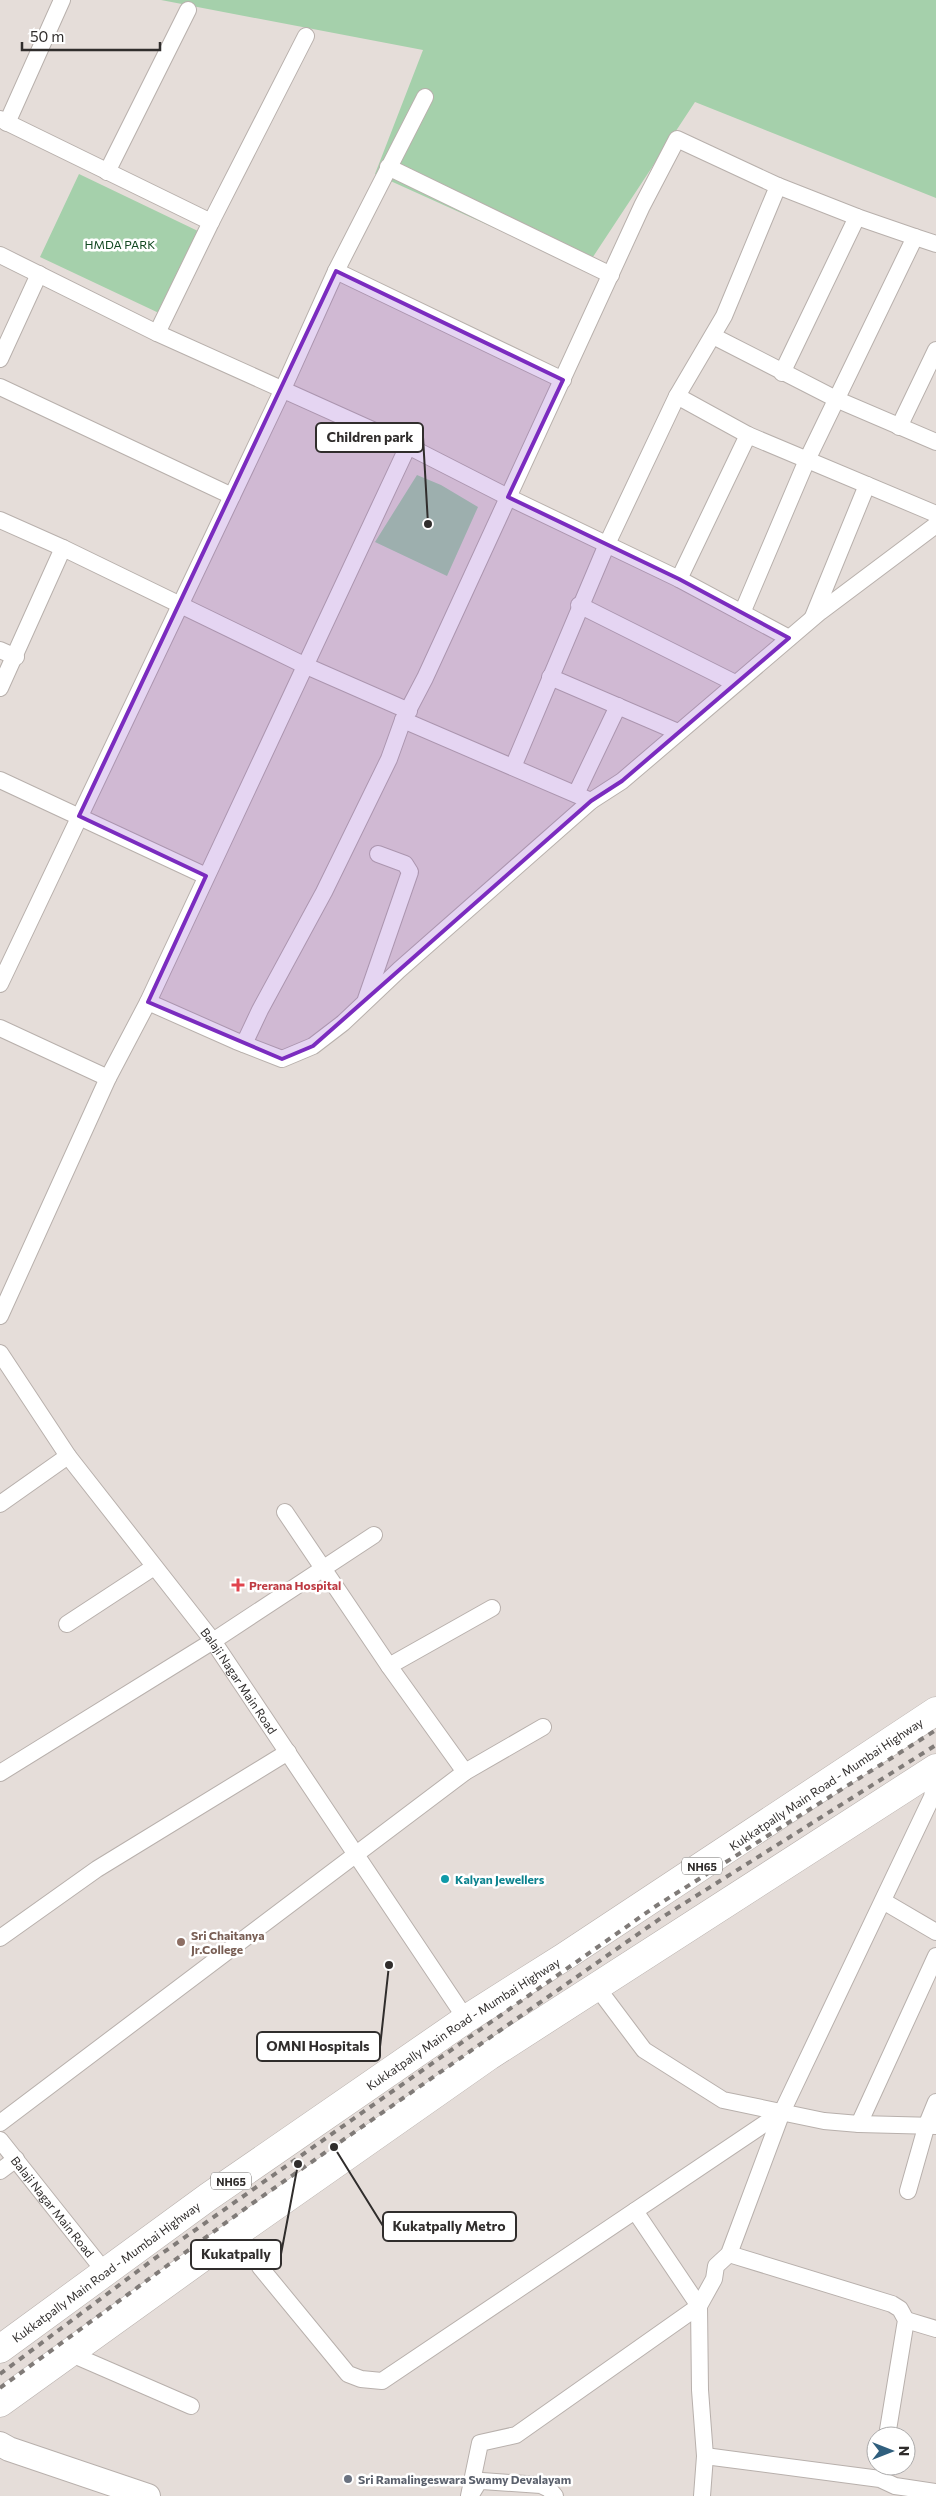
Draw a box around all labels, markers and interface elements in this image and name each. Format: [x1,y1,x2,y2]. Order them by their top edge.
scale bar [22,20,160,52]
text: 50 m [30,27,64,45]
park label: HMDA PARK [85,237,155,251]
callout: Children park [316,423,423,452]
text: Children park [327,428,413,445]
marker: Prerana Hospital [231,1578,245,1592]
place label: Prerana Hospital [249,1578,341,1592]
street label: Balaji Nagar Main Road [198,1625,280,1736]
street label: Kukkatpally Main Road - Mumbai Highway [726,1715,925,1853]
road number: NH65 [682,1858,722,1874]
place label: Kalyan Jewellers [455,1872,545,1887]
marker: Kalyan Jewellers [439,1873,451,1885]
place label: Sri Chaitanya Jr.College [191,1928,265,1957]
marker: Sri Chaitanya Jr.College [175,1936,187,1948]
street label: Kukkatpally Main Road - Mumbai Highway [364,1955,562,2093]
callout: OMNI Hospitals [257,2032,380,2061]
text: OMNI Hospitals [266,2037,370,2054]
street label: Balaji Nagar Main Road [9,2153,97,2260]
road number: NH65 [211,2172,251,2190]
street label: Kukkatpally Main Road - Mumbai Highway [9,2198,202,2345]
callout: Kukatpally Metro [383,2212,516,2241]
text: Kukatpally Metro [392,2217,506,2234]
callout: Kukatpally [191,2240,281,2269]
text: Kukatpally [201,2245,271,2262]
north arrow [866,2426,916,2476]
text: N [896,2446,913,2456]
place label: Sri Ramalingeswara Swamy Devalayam [358,2472,571,2486]
marker: Sri Ramalingeswara Swamy Devalayam [342,2473,354,2485]

